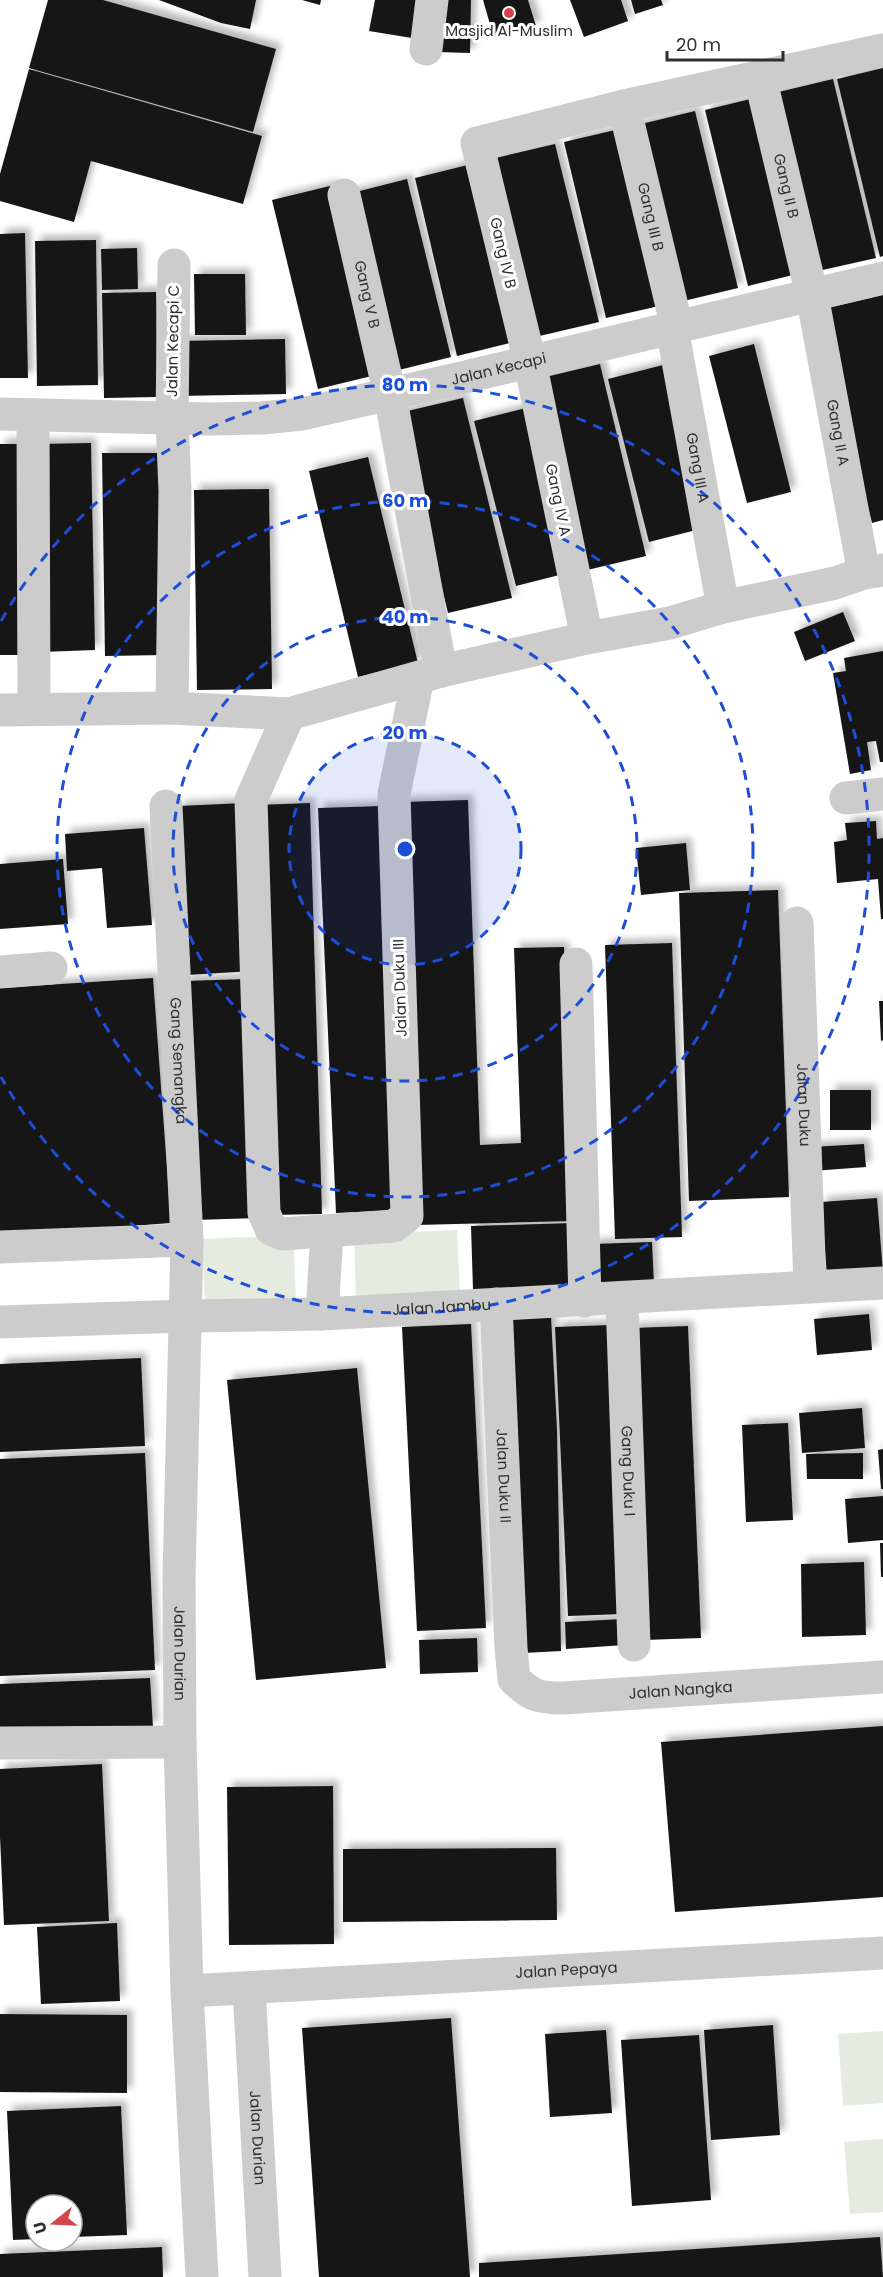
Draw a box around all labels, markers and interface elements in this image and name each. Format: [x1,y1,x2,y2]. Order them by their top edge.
marker: Masjid Al-Muslim [502,6,516,20]
place label: Masjid Al-Muslim [445,20,573,41]
scale bar [667,24,782,62]
text: 20 m [676,32,721,57]
street label: Gang II B [769,151,804,220]
street label: Gang III B [633,180,669,253]
street label: Gang IV B [485,215,522,291]
street label: Gang V B [349,258,385,330]
street label: Jalan Kecapi C [161,285,184,397]
street label: Jalan Kecapi [449,347,548,390]
text: 80 m [382,372,428,397]
street label: Gang II A [822,397,855,467]
street label: Gang III A [681,431,715,504]
street label: Gang IV A [541,462,576,538]
text: 60 m [382,488,428,513]
text: 40 m [382,604,428,629]
text: 20 m [383,720,427,745]
centre of rings [395,839,415,859]
street label: Jalan Duku III [387,939,412,1037]
street label: Gang Semangka [165,997,192,1125]
street label: Jalan Duku [792,1063,816,1147]
street label: Jalan Jambu [392,1294,492,1320]
street label: Gang Duku I [616,1425,641,1517]
street label: Jalan Duku II [491,1428,517,1524]
street label: Jalan Durian [169,1606,191,1701]
street label: Jalan Nangka [628,1676,733,1704]
street label: Jalan Pepaya [515,1957,618,1983]
street label: Jalan Durian [245,2090,271,2186]
north arrow [24,2193,84,2253]
text: U [28,2219,53,2236]

